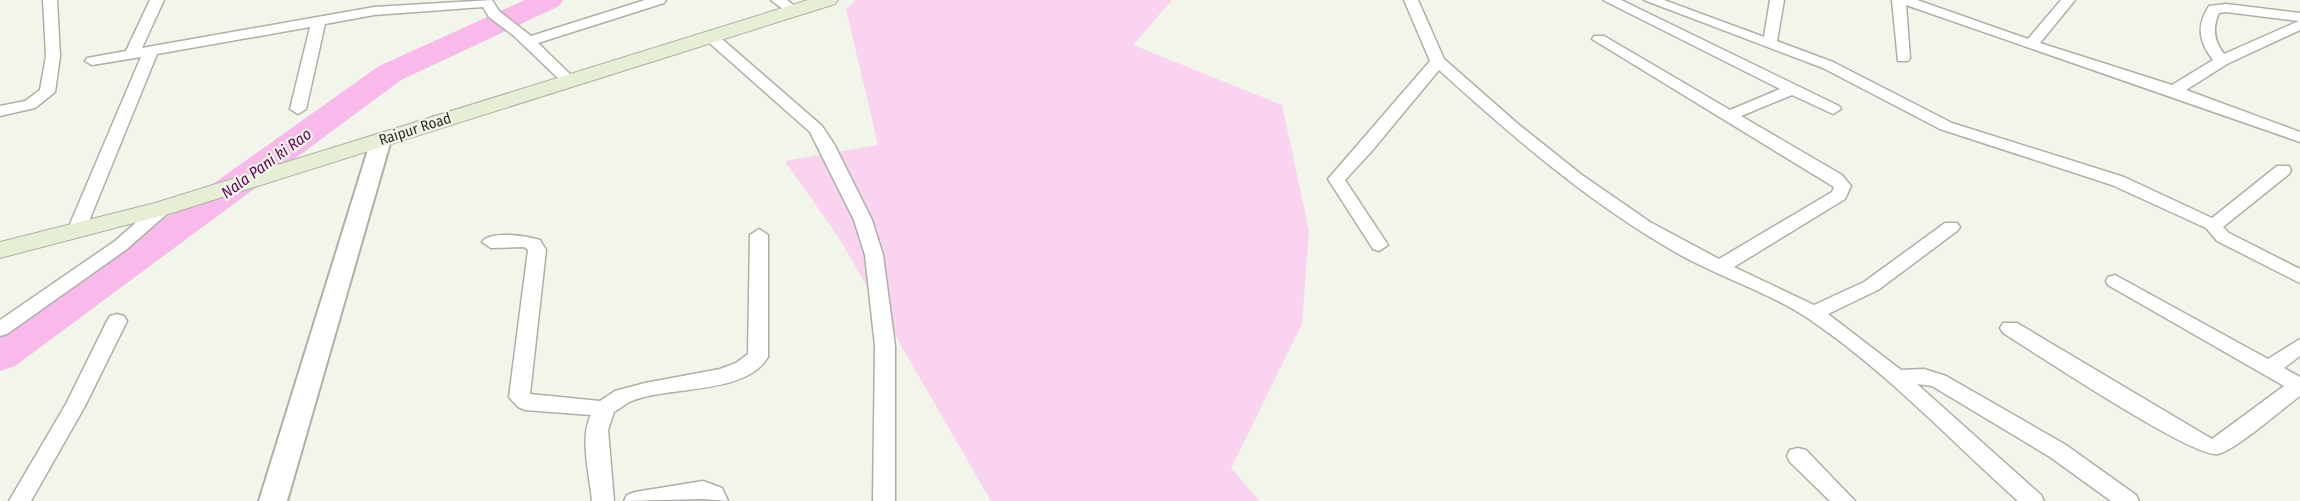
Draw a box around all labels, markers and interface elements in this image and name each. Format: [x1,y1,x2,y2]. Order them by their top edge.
street label: Raipur Road [377,109,453,149]
water label: Nala Pani ki Rao [217,124,315,203]

